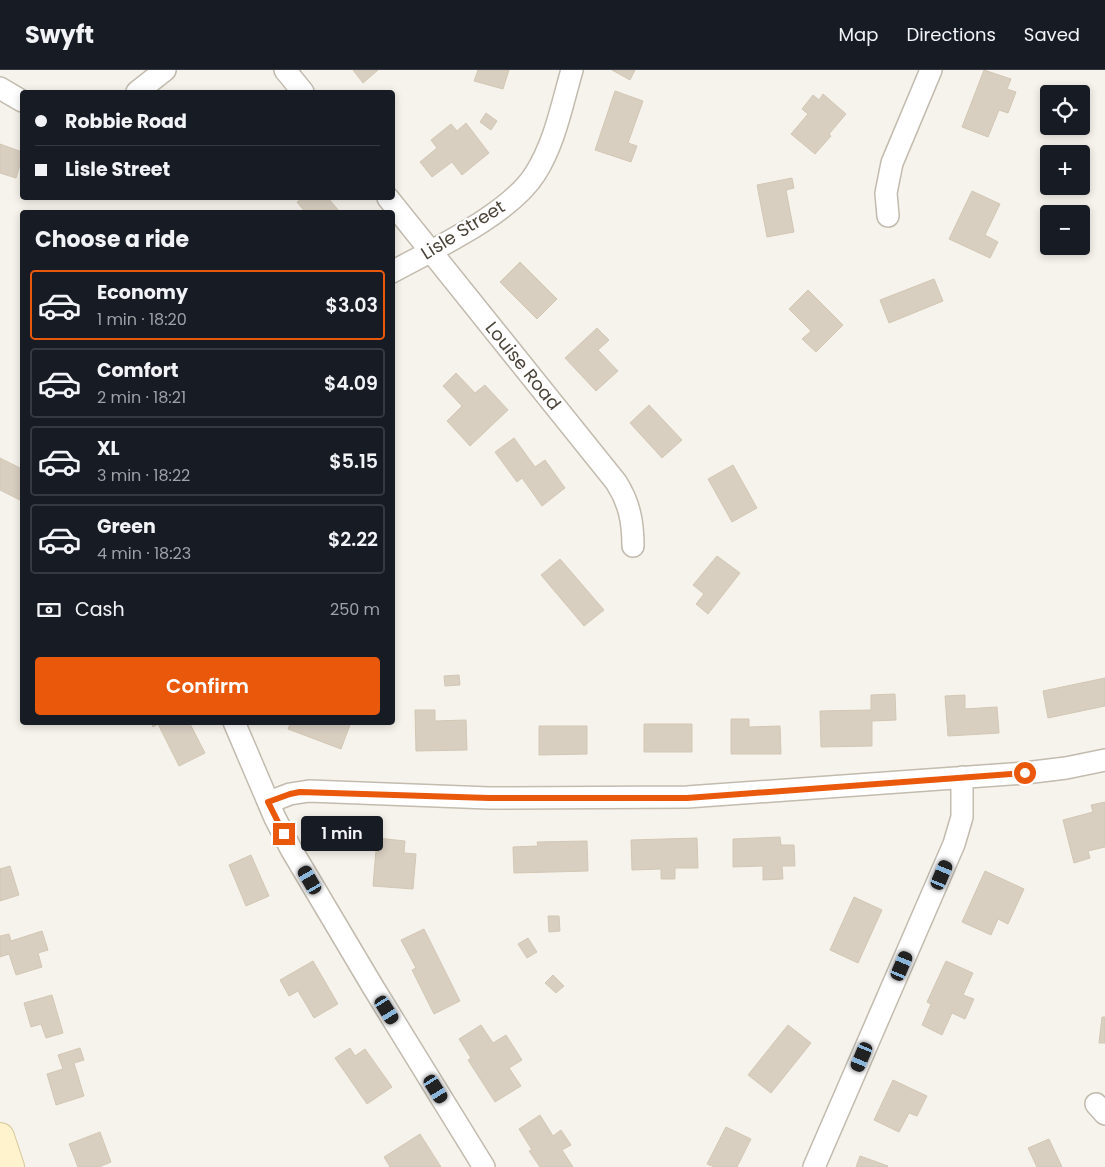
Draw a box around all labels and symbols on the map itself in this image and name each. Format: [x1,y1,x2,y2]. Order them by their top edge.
street label: Lisle Street [416,194,510,265]
street label: Louise Road [480,316,567,415]
route start [1014,762,1036,784]
callout: 1 min [302,816,384,852]
route end [273,823,295,845]
car [929,858,954,892]
car [296,863,323,897]
car [889,949,914,983]
car [372,993,401,1027]
car [849,1040,874,1074]
car [421,1072,450,1106]

